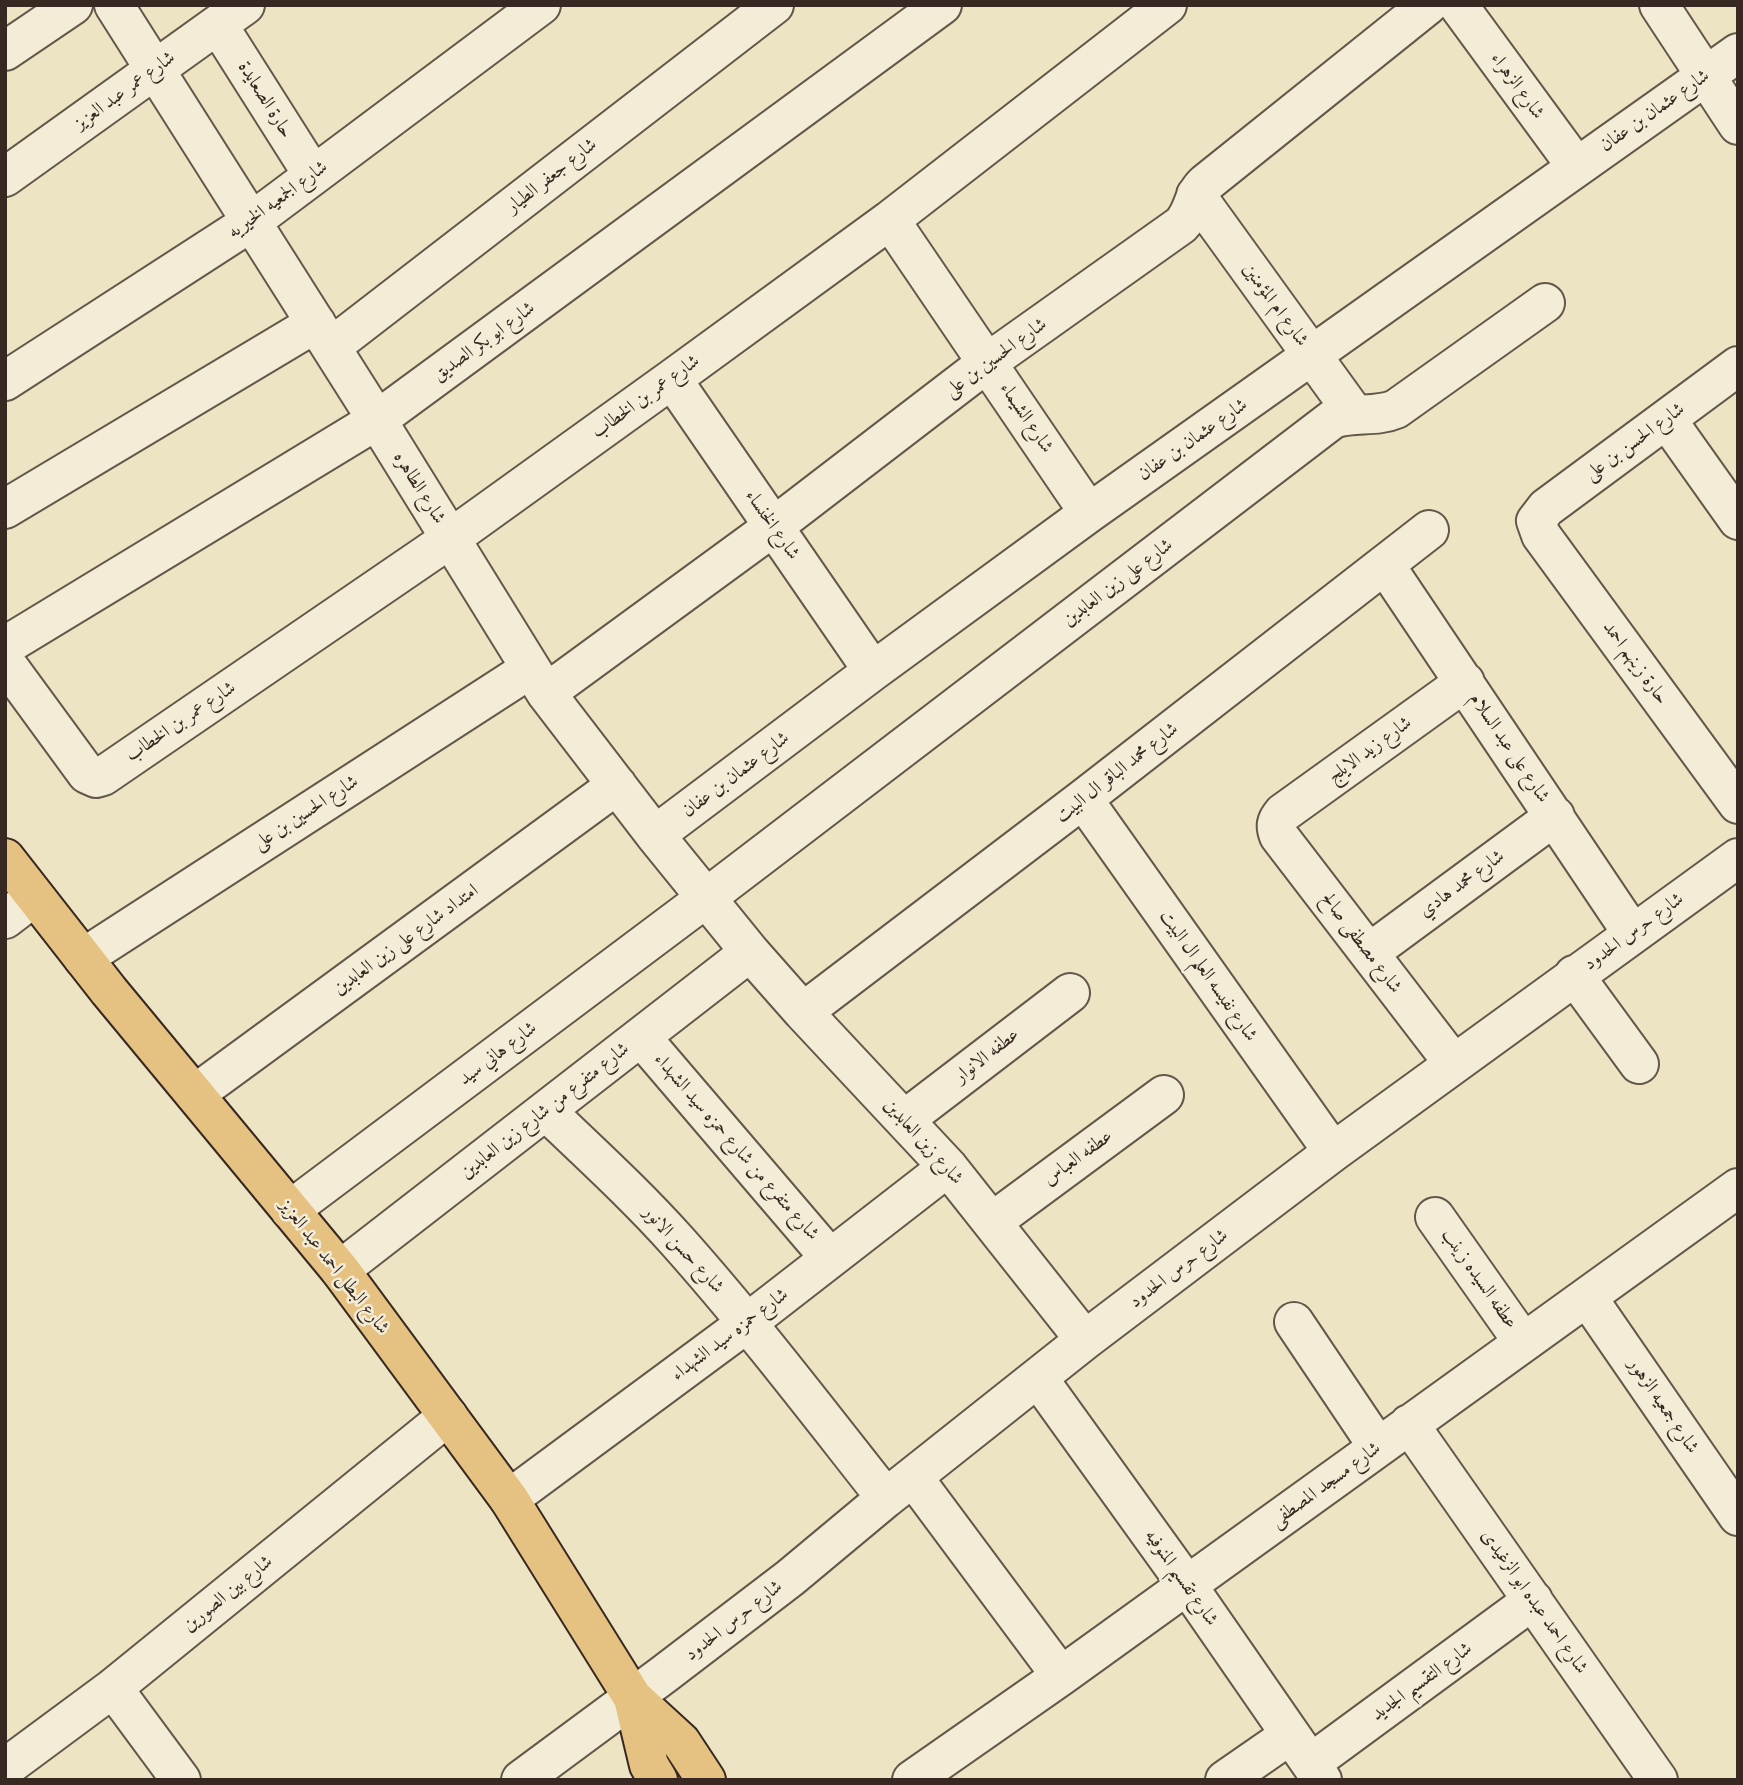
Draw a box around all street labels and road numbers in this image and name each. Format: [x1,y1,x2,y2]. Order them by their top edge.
street label: شارع عمر عبد العزيز [70,47,180,135]
street label: شارع الزهراء [1485,48,1549,124]
street label: حارة الصعايدة [232,57,298,143]
street label: شارع عثمان بن عفان [1596,65,1714,157]
street label: شارع جعفر الطيار [502,134,602,218]
street label: شارع الجمعيه الخيريه [224,156,332,244]
street label: شارع ام المؤمنين [1237,259,1313,351]
street label: شارع ابو بكر الصديق [428,297,540,387]
street label: شارع الحسين بن على [940,313,1052,403]
street label: شارع عمر بن الخطاب [588,350,704,444]
street label: شارع الشيماء [994,378,1058,458]
street label: شارع عثمان بن عفان [1134,394,1252,486]
street label: شارع الحسن بن على [1581,398,1689,486]
street label: شارع الطاهره [388,447,450,529]
street label: شارع الخنساء [740,486,804,564]
street label: شارع على زين العابدين [1058,534,1178,632]
street label: حارة زينهم احمد [1597,617,1673,709]
street label: شارع عمر بن الخطاب [122,677,240,767]
street label: شارع على عبد السلام [1464,689,1554,807]
street label: شارع زيد الايلج [1323,712,1417,788]
street label: شارع محمد الباقر ال البيت [1051,718,1183,828]
street label: شارع عثمان بن عفان [678,727,794,823]
street label: شارع الحسين بن على [249,771,363,855]
street label: شارع محمد هادي [1415,845,1509,923]
street label: امتداد شارع على زين العابدين [329,880,483,1000]
street label: شارع مصطفى صالح [1316,888,1406,998]
street label: شارع حرس الحدود [1580,888,1688,976]
street label: شارع نفيسه العلم ال البيت [1154,906,1262,1046]
street label: شارع هاني سيد [454,1017,542,1091]
street label: عطفه الانوار [950,1024,1024,1088]
street label: شارع متفرع من شارع زين العابدين [456,1038,634,1184]
street label: شارع متفرع من شارع حمزه سيد الشهداء [648,1049,824,1245]
street label: شارع زين العابدين [878,1094,968,1190]
street label: عطفه العباس [1039,1125,1117,1191]
street label: شارع البطل احمد عبد العزيز [274,1195,394,1339]
street label: شارع حسن الانور [638,1201,728,1299]
street label: شارع حرس الحدود [1125,1224,1233,1314]
street label: عطفه السيده زينب [1436,1224,1522,1334]
street label: شارع حمزه سيد الشهداء [667,1284,793,1386]
street label: شارع جمعيه الزهور [1623,1354,1703,1458]
street label: شارع مسجد المصطفى [1266,1437,1386,1533]
street label: شارع تقسيم المنوفيه [1139,1525,1223,1631]
street label: شارع احمد عبده ابو الزغيدى [1476,1525,1592,1679]
street label: شارع بين الصورين [178,1551,278,1637]
street label: شارع حرس الحدود [681,1576,787,1666]
street label: شارع التقسيم الجديد [1367,1638,1477,1726]

